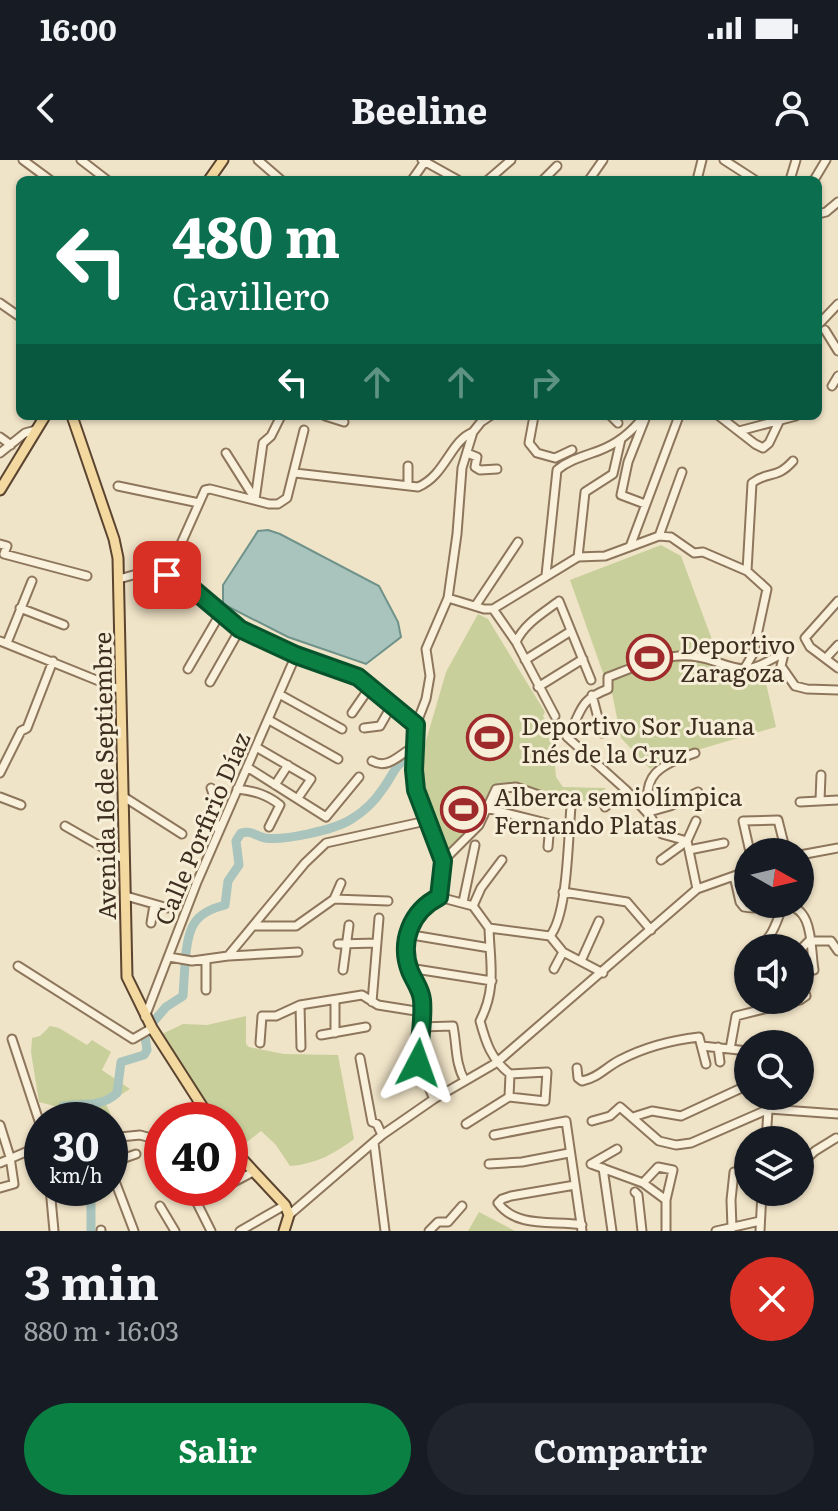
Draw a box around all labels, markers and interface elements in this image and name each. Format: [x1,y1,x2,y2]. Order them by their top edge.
text: 16:00 [40,6,117,50]
text: Beeline [351,82,487,135]
icon: back [24,86,68,130]
icon: person [770,86,814,130]
text: 480 m [172,192,340,275]
icon: left [40,208,144,312]
text: Gavillero [172,268,330,321]
icon: left [271,360,315,404]
icon: ahead [355,360,399,404]
icon: ahead [439,360,483,404]
icon: right [523,360,567,404]
pin [133,541,201,609]
icon: arrive [145,553,189,597]
place label: Deportivo Zaragoza [680,626,795,689]
street label: Avenida 16 de Septiembre [83,632,123,920]
sports icon: Deportivo Zaragoza [625,633,673,681]
place label: Deportivo Sor Juana Inés de la Cruz [521,707,755,770]
sports icon: Deportivo Sor Juana Inés de la Cruz [466,714,514,762]
street label: Calle Porfirio Díaz [145,726,258,930]
place label: Alberca semiolímpica Fernando Platas [494,778,742,841]
sports icon: Alberca semiolímpica Fernando Platas [439,785,487,833]
north arrow [734,838,814,918]
map controls [734,838,814,1206]
button: sound [734,934,814,1014]
position arrow [376,1021,460,1105]
button: search [734,1030,814,1110]
speed limit sign: 40 [144,1102,248,1206]
text: 30 [53,1114,99,1173]
button: layers [734,1126,814,1206]
text: km/h [49,1159,103,1189]
text: 3 min [24,1244,159,1315]
button: close [730,1257,814,1341]
text: 880 m · 16:03 [24,1310,179,1349]
button: Salir [24,1403,411,1495]
button: Compartir [427,1403,814,1495]

